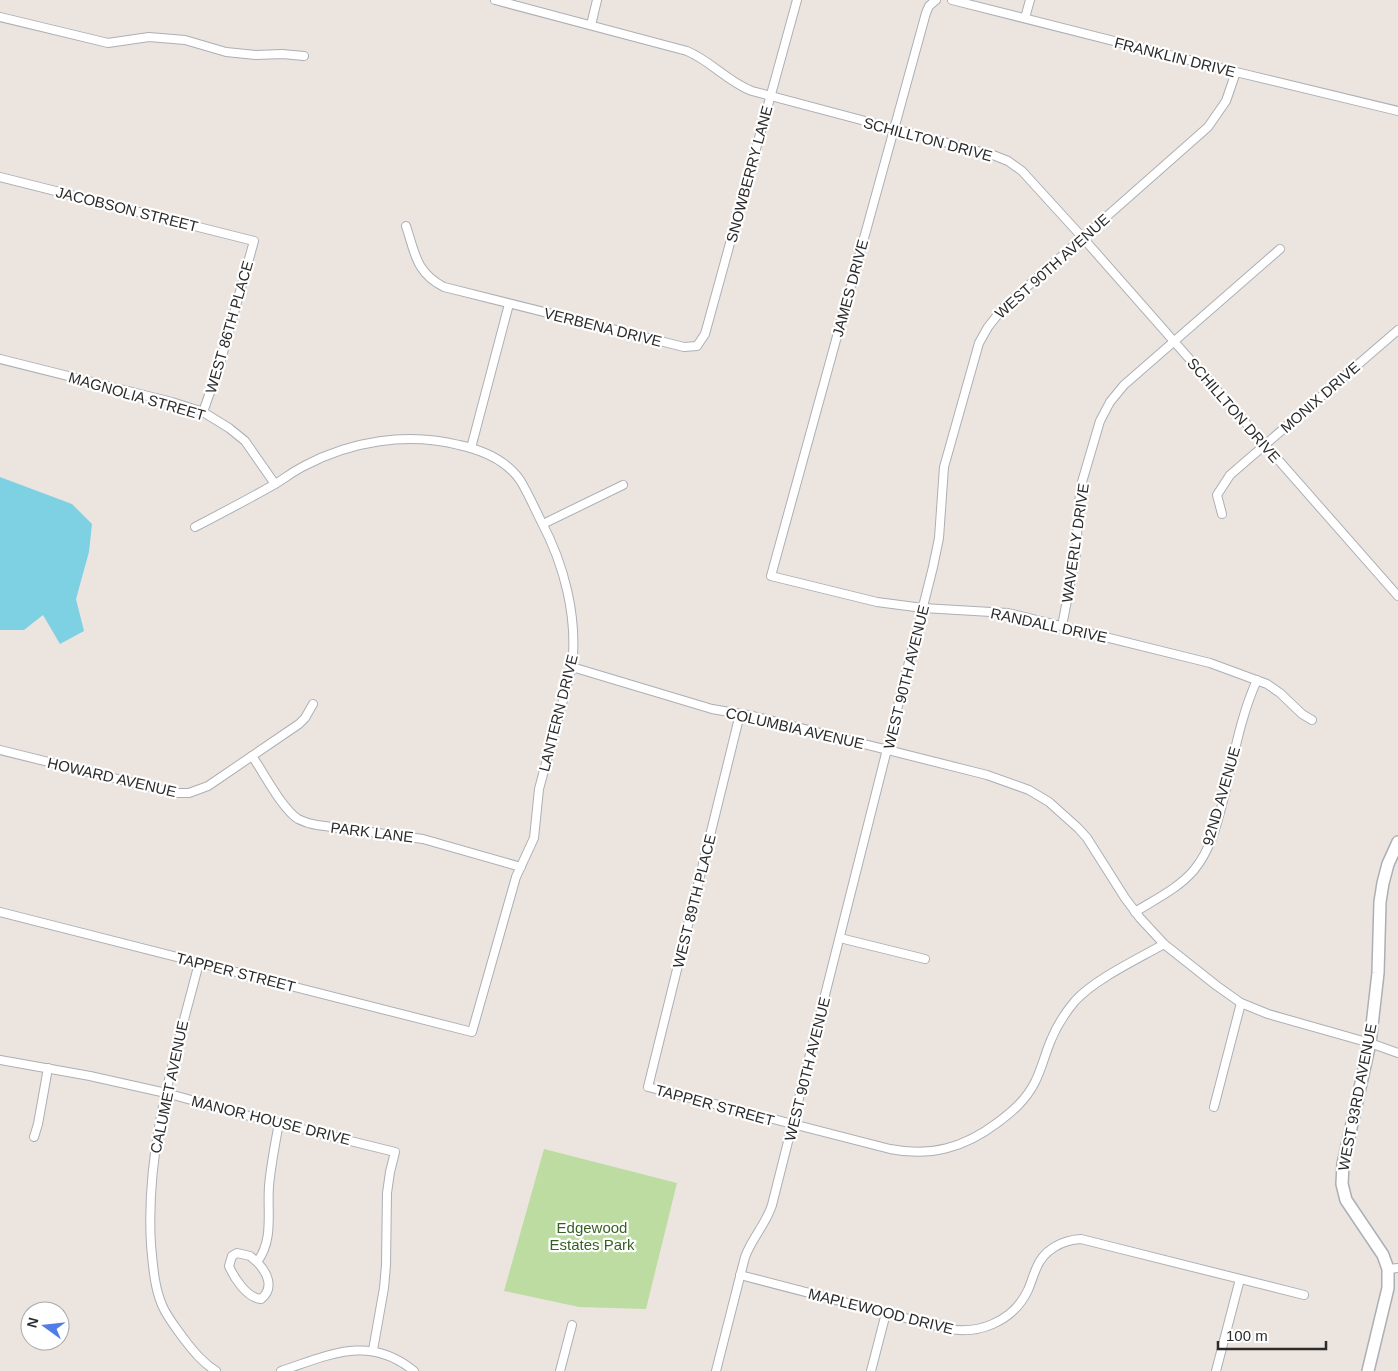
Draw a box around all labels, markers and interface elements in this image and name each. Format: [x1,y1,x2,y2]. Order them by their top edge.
street label: FRANKLIN DRIVE [1113,34,1237,80]
street label: SNOWBERRY LANE [723,104,775,244]
street label: SCHILLTON DRIVE [862,114,994,164]
street label: JACOBSON STREET [54,183,200,235]
street label: WEST 90TH AVENUE [991,210,1113,322]
street label: JAMES DRIVE [829,237,871,339]
street label: WEST 86TH PLACE [202,259,256,395]
street label: VERBENA DRIVE [542,304,664,350]
street label: SCHILLTON DRIVE [1184,354,1284,466]
street label: MONIX DRIVE [1277,358,1363,436]
street label: MAGNOLIA STREET [67,368,207,424]
street label: WAVERLY DRIVE [1058,482,1092,604]
street label: WEST 90TH AVENUE [880,603,932,751]
street label: RANDALL DRIVE [989,604,1109,646]
street label: LANTERN DRIVE [535,653,581,773]
street label: COLUMBIA AVENUE [724,704,866,752]
street label: 92ND AVENUE [1199,745,1243,847]
street label: HOWARD AVENUE [46,754,178,800]
street label: PARK LANE [330,819,414,845]
street label: WEST 89TH PLACE [669,832,719,970]
street label: TAPPER STREET [175,949,297,995]
street label: WEST 90TH AVENUE [781,995,833,1143]
street label: CALUMET AVENUE [147,1019,191,1155]
street label: WEST 93RD AVENUE [1334,1022,1380,1172]
street label: TAPPER STREET [654,1081,776,1129]
street label: MANOR HOUSE DRIVE [190,1092,352,1148]
park label: Edgewood Estates Park [549,1219,635,1253]
street label: MAPLEWOOD DRIVE [807,1285,955,1337]
north arrow [20,1301,70,1351]
text: N [23,1316,41,1330]
scale bar [1218,1318,1326,1350]
text: 100 m [1226,1327,1268,1344]

